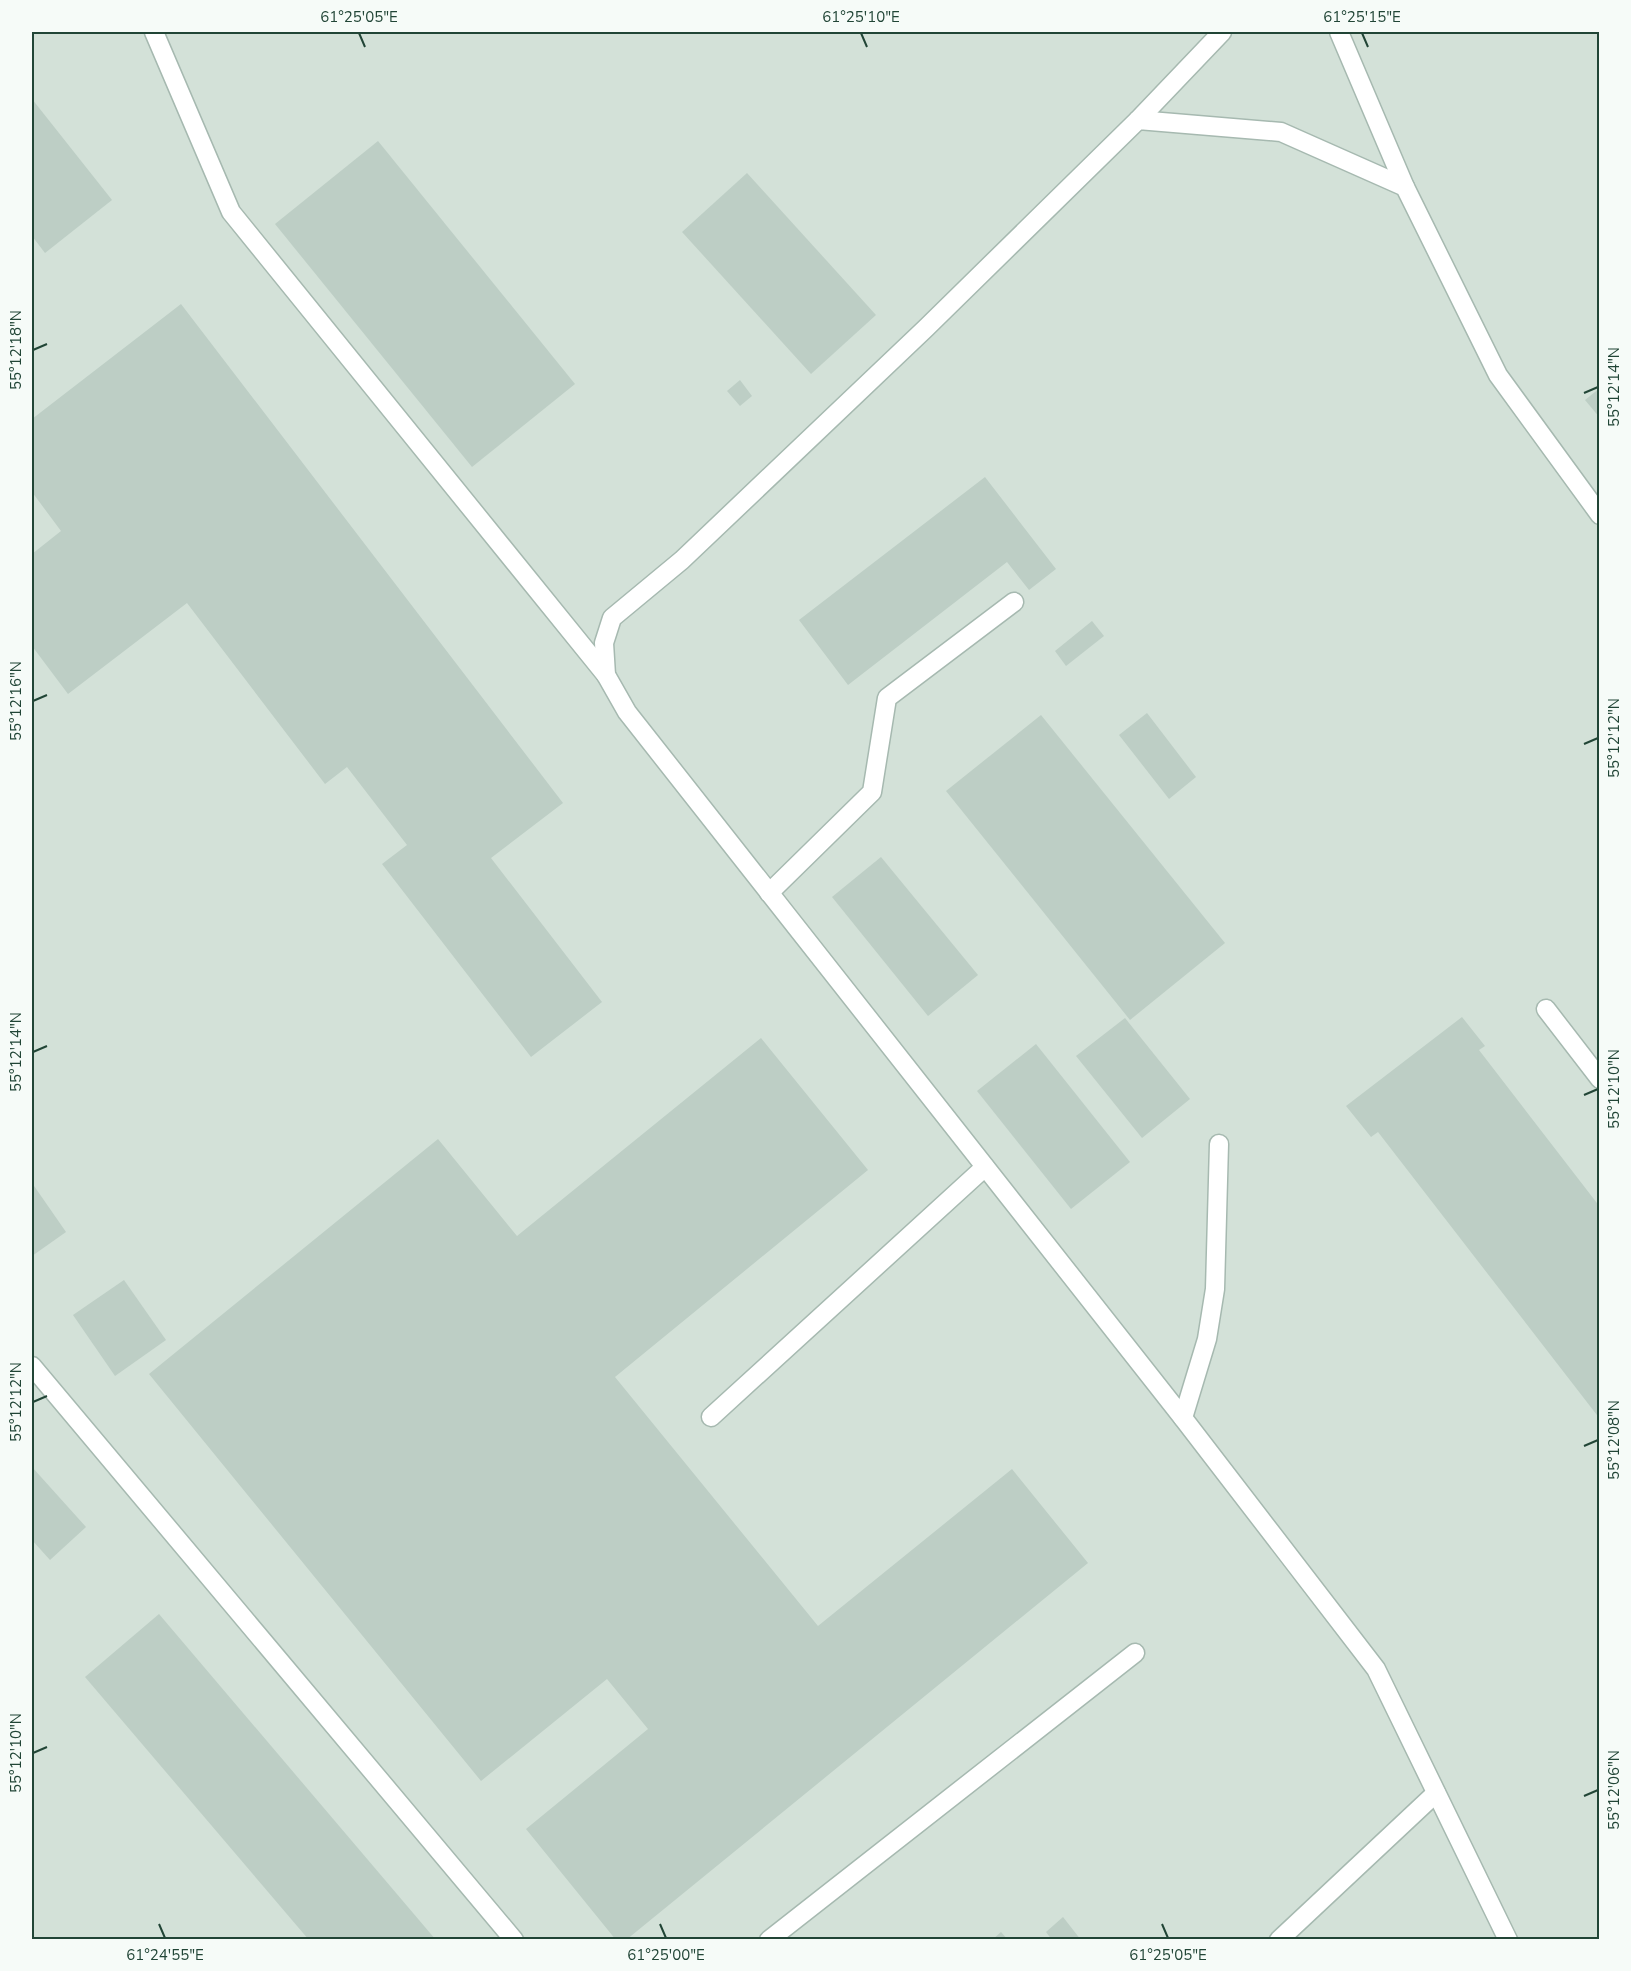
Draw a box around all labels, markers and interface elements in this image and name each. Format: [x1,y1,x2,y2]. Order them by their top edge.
text: 61°25'05"E [320,7,398,27]
text: 61°25'10"E [822,7,900,27]
text: 61°25'15"E [1323,7,1401,27]
text: 55°12'18"N [6,310,26,390]
text: 55°12'14"N [1604,347,1624,427]
text: 55°12'16"N [6,661,26,741]
text: 55°12'12"N [1604,698,1624,778]
text: 55°12'14"N [6,1012,26,1092]
text: 55°12'10"N [1604,1049,1624,1129]
text: 55°12'12"N [6,1362,26,1442]
text: 55°12'08"N [1604,1400,1624,1480]
text: 55°12'10"N [6,1713,26,1793]
text: 55°12'06"N [1604,1750,1624,1830]
text: 61°24'55"E [126,1945,204,1965]
text: 61°25'00"E [627,1945,705,1965]
text: 61°25'05"E [1129,1945,1207,1965]

